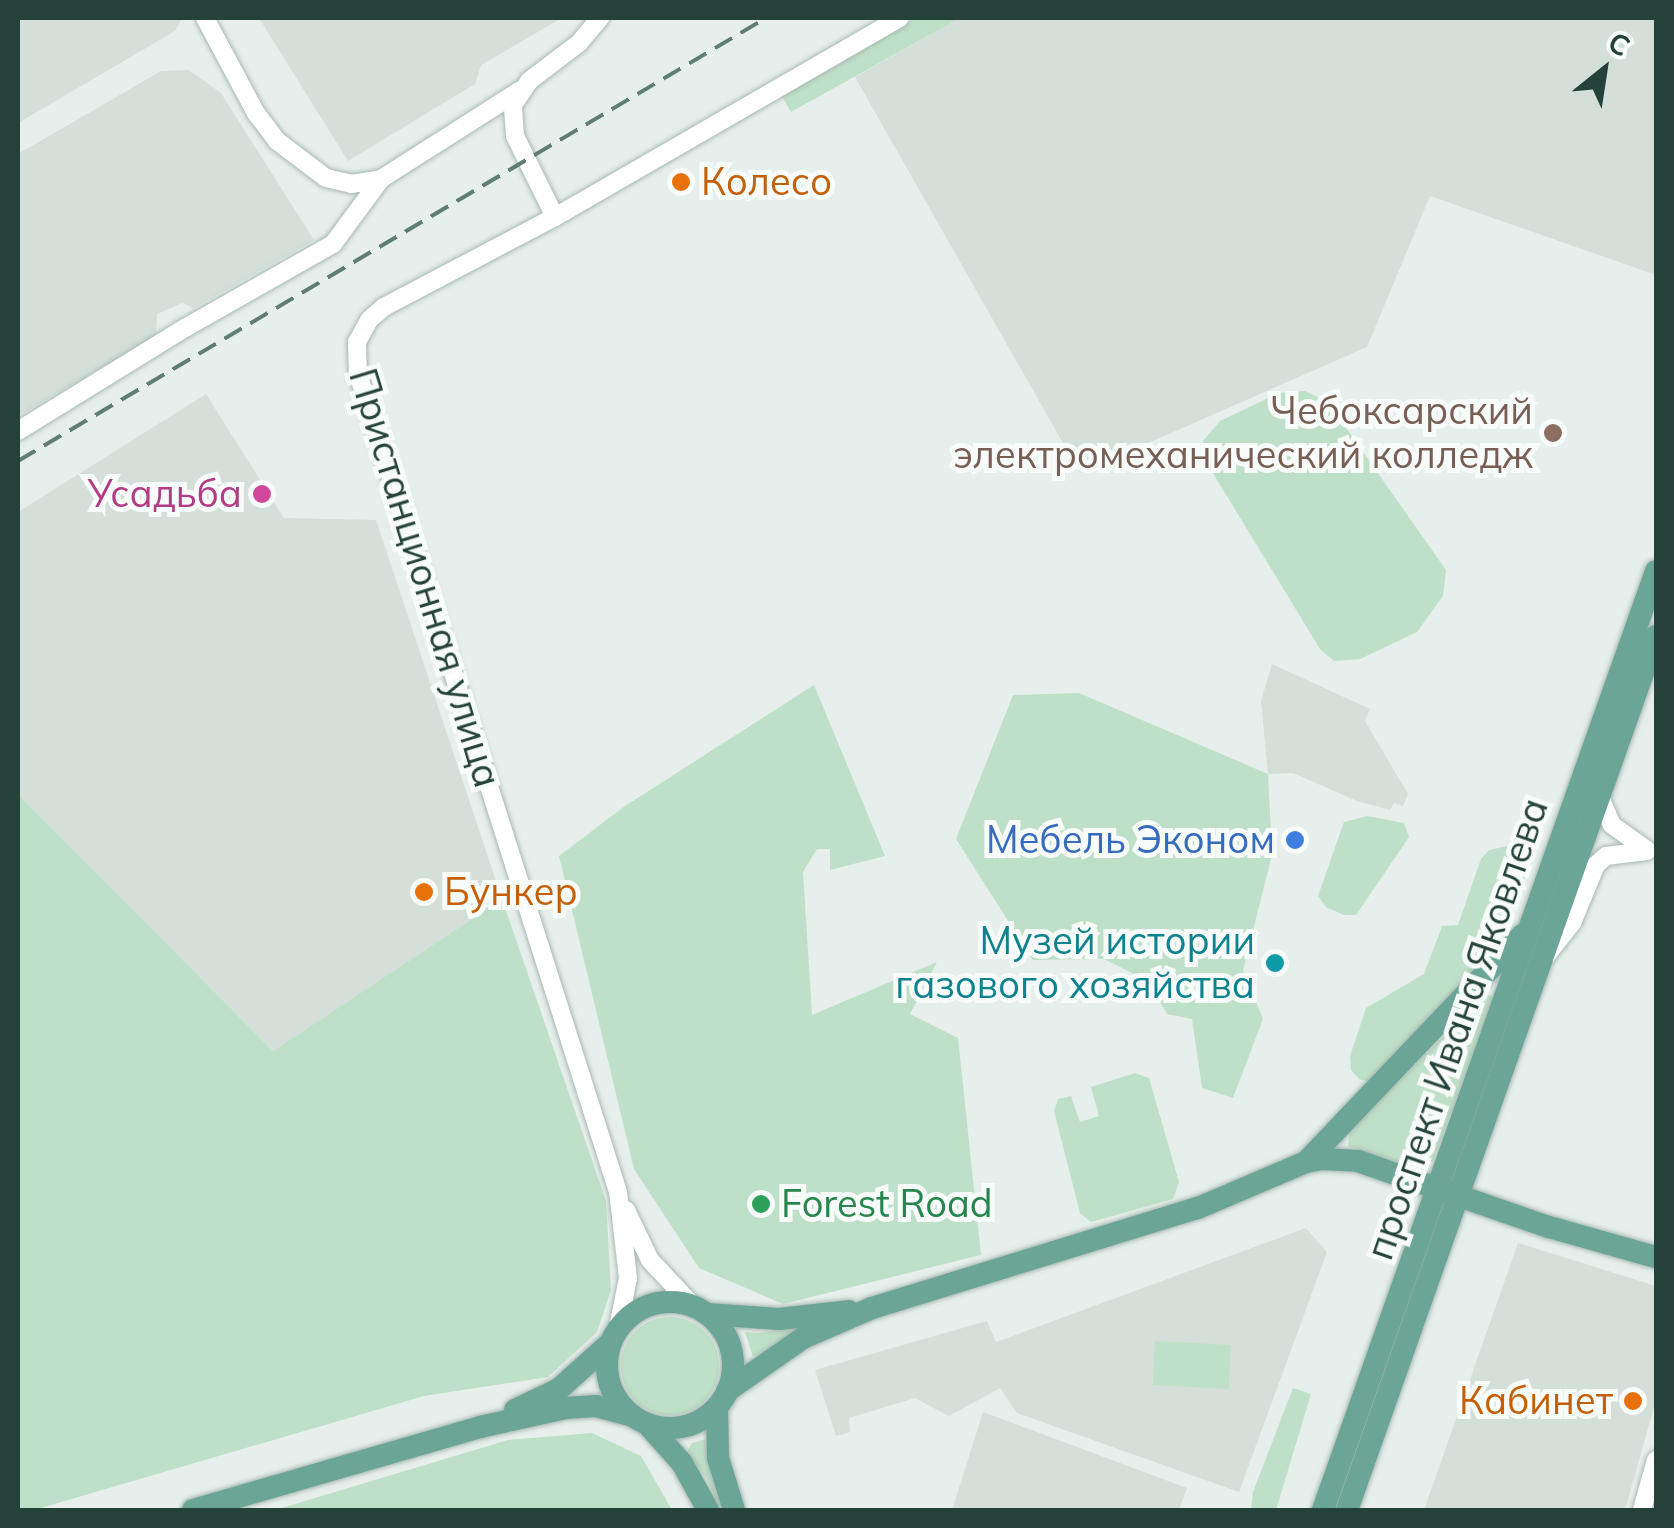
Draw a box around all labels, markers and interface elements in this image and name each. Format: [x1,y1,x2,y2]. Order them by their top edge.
north arrow [1554,20,1654,120]
text: С [1602,24,1636,64]
place label: Колесо [701,159,832,205]
marker: Колесо [670,171,692,193]
street label: Пристанционная улица [340,363,510,793]
place label: Чебоксарский электромеханический колледж [953,388,1533,478]
marker: Чебоксарский электромеханический колледж [1542,422,1564,444]
place label: Усадьба [88,471,242,517]
marker: Усадьба [251,483,273,505]
street label: проспект Ивана Яковлева [1357,792,1557,1266]
place label: Мебель Эконом [986,817,1275,863]
marker: Мебель Эконом [1284,829,1306,851]
place label: Бункер [444,869,578,915]
marker: Бункер [413,881,435,903]
place label: Музей истории газового хозяйства [895,918,1255,1008]
marker: Музей истории газового хозяйства [1264,952,1286,974]
place label: Forest Road [781,1181,993,1227]
marker: Forest Road [750,1193,772,1215]
place label: Кабинет [1459,1378,1613,1424]
marker: Кабинет [1622,1390,1644,1412]

